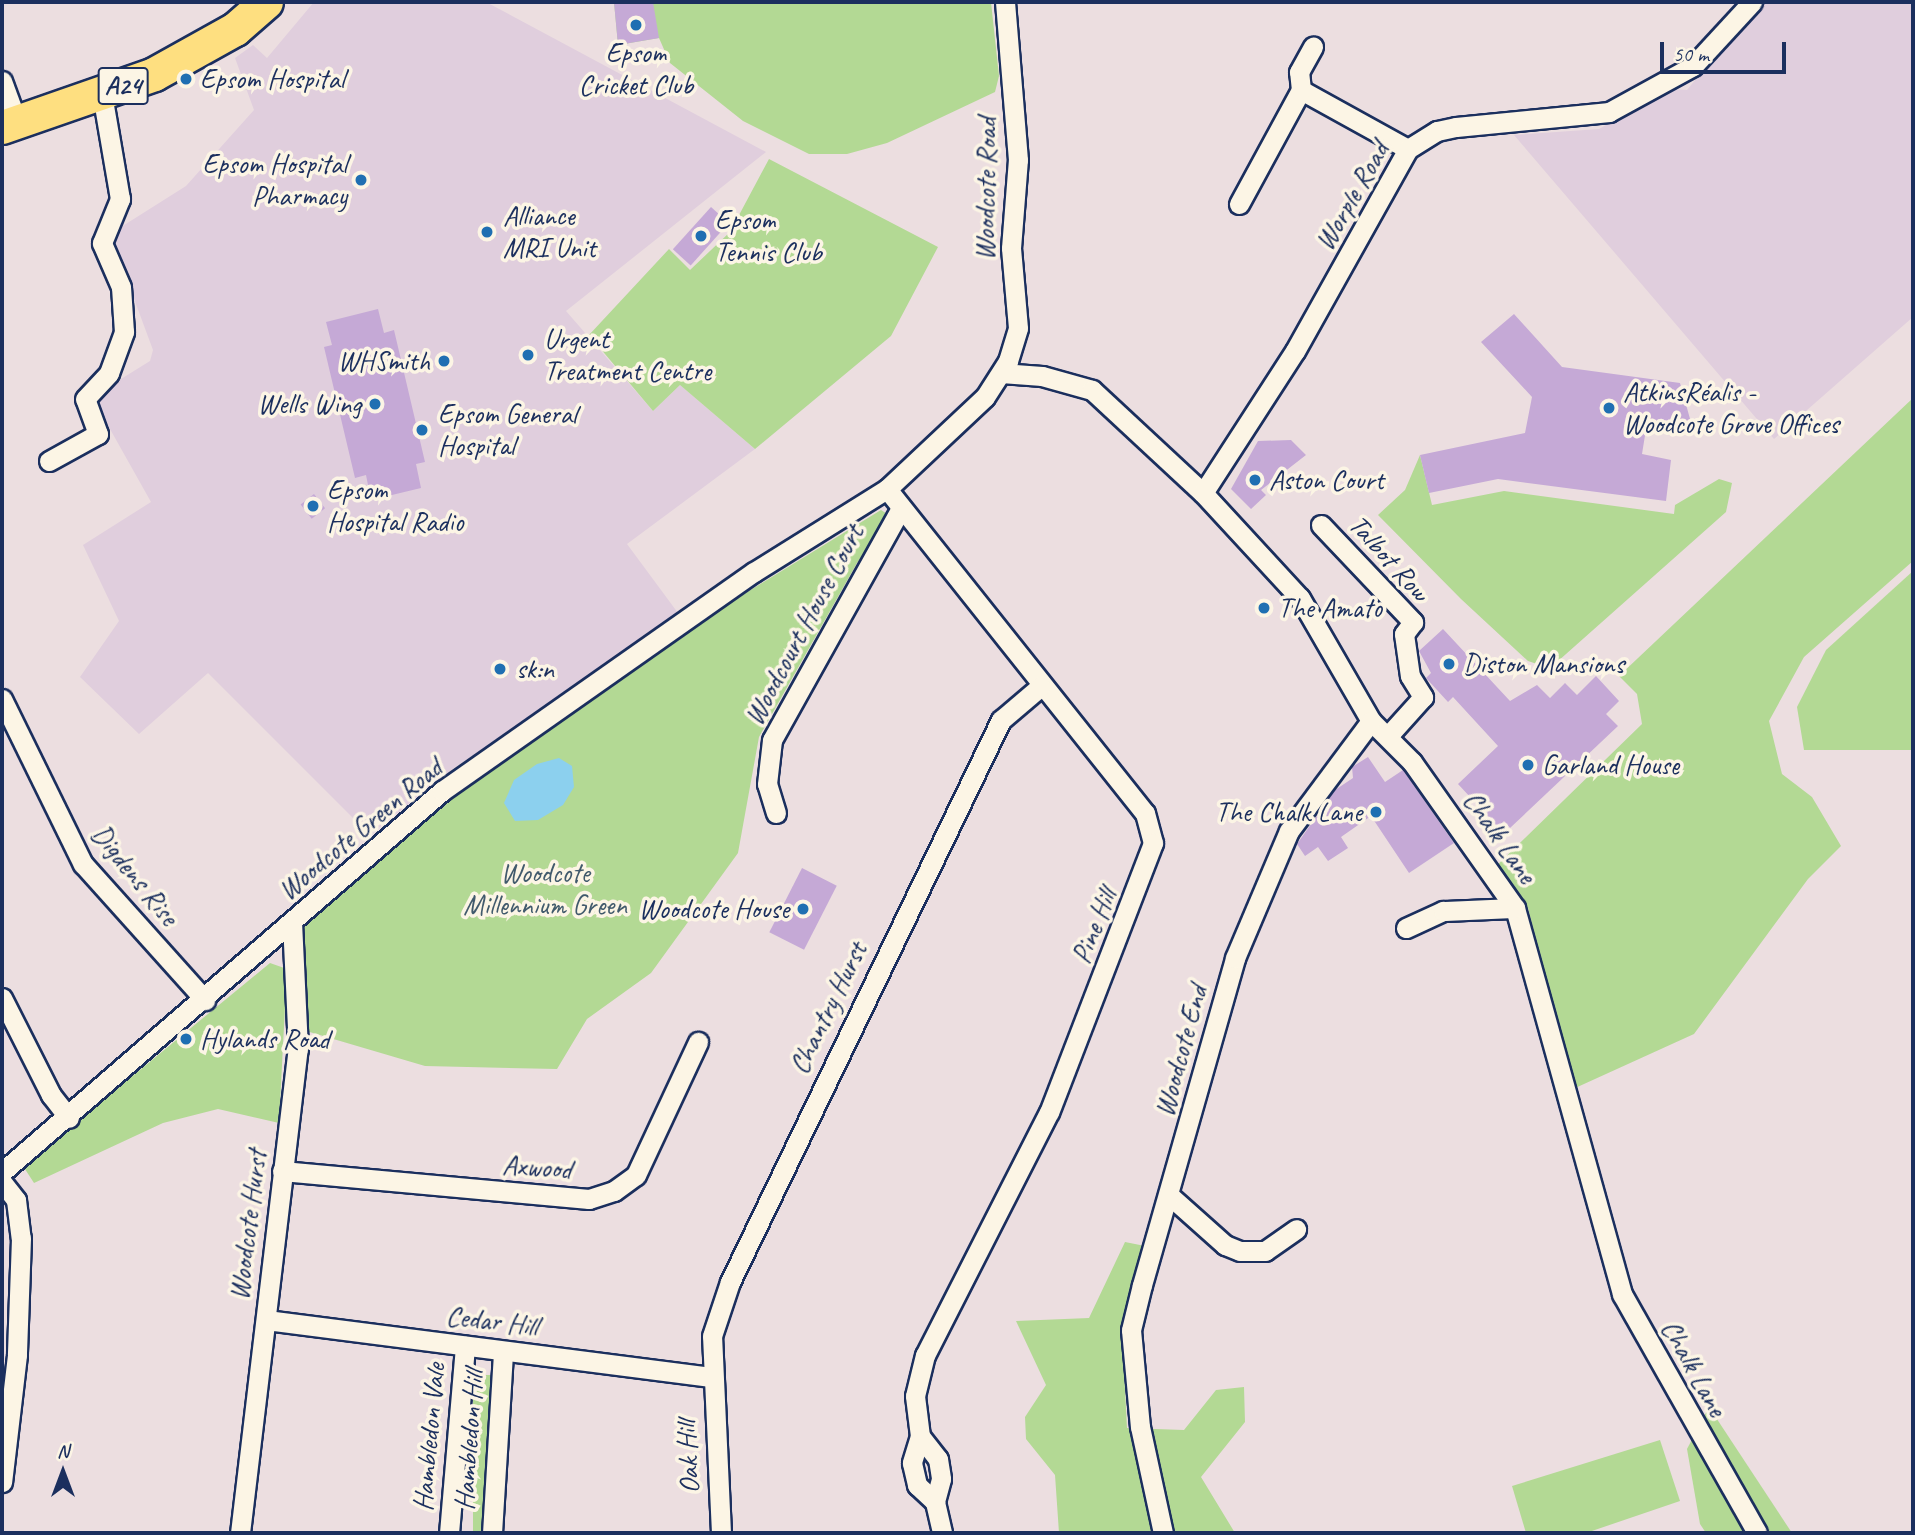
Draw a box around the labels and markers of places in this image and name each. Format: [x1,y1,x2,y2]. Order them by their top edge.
marker: Epsom Cricket Club [628,17,644,33]
place label: Epsom Cricket Club [579,36,693,102]
place label: Epsom Hospital [200,62,344,96]
marker: Epsom Hospital [178,71,194,87]
place label: Epsom Hospital Pharmacy [203,147,347,213]
marker: Epsom Hospital Pharmacy [353,172,369,188]
place label: Alliance MRI Unit [503,199,596,265]
place label: Epsom Tennis Club [715,203,822,269]
marker: Alliance MRI Unit [477,222,497,242]
marker: Epsom Tennis Club [693,228,709,244]
place label: Urgent Treatment Centre [544,322,711,388]
place label: WHSmith [338,344,430,378]
marker: Urgent Treatment Centre [518,345,538,365]
marker: WHSmith [436,353,452,369]
place label: AtkinsRéalis - Woodcote Grove Offices [1623,375,1838,441]
place label: Wells Wing [257,387,361,421]
marker: Wells Wing [367,396,383,412]
place label: Epsom General Hospital [438,397,576,463]
marker: AtkinsRéalis - Woodcote Grove Offices [1601,400,1617,416]
marker: Epsom General Hospital [412,420,432,440]
place label: Aston Court [1269,463,1384,497]
marker: Aston Court [1247,472,1263,488]
place label: Epsom Hospital Radio [327,473,463,539]
marker: Epsom Hospital Radio [305,498,321,514]
place label: The Amato [1278,591,1381,625]
marker: The Amato [1256,600,1272,616]
place label: Diston Mansions [1463,647,1625,681]
place label: sk:n [516,652,554,686]
marker: Diston Mansions [1441,656,1457,672]
marker: sk:n [490,659,510,679]
place label: Garland House [1542,748,1679,782]
marker: Garland House [1520,757,1536,773]
place label: The Chalk Lane [1214,795,1362,829]
marker: The Chalk Lane [1368,804,1384,820]
place label: Woodcote House [639,892,789,926]
marker: Woodcote House [795,901,811,917]
place label: Hylands Road [200,1022,329,1056]
marker: Hylands Road [178,1031,194,1047]

